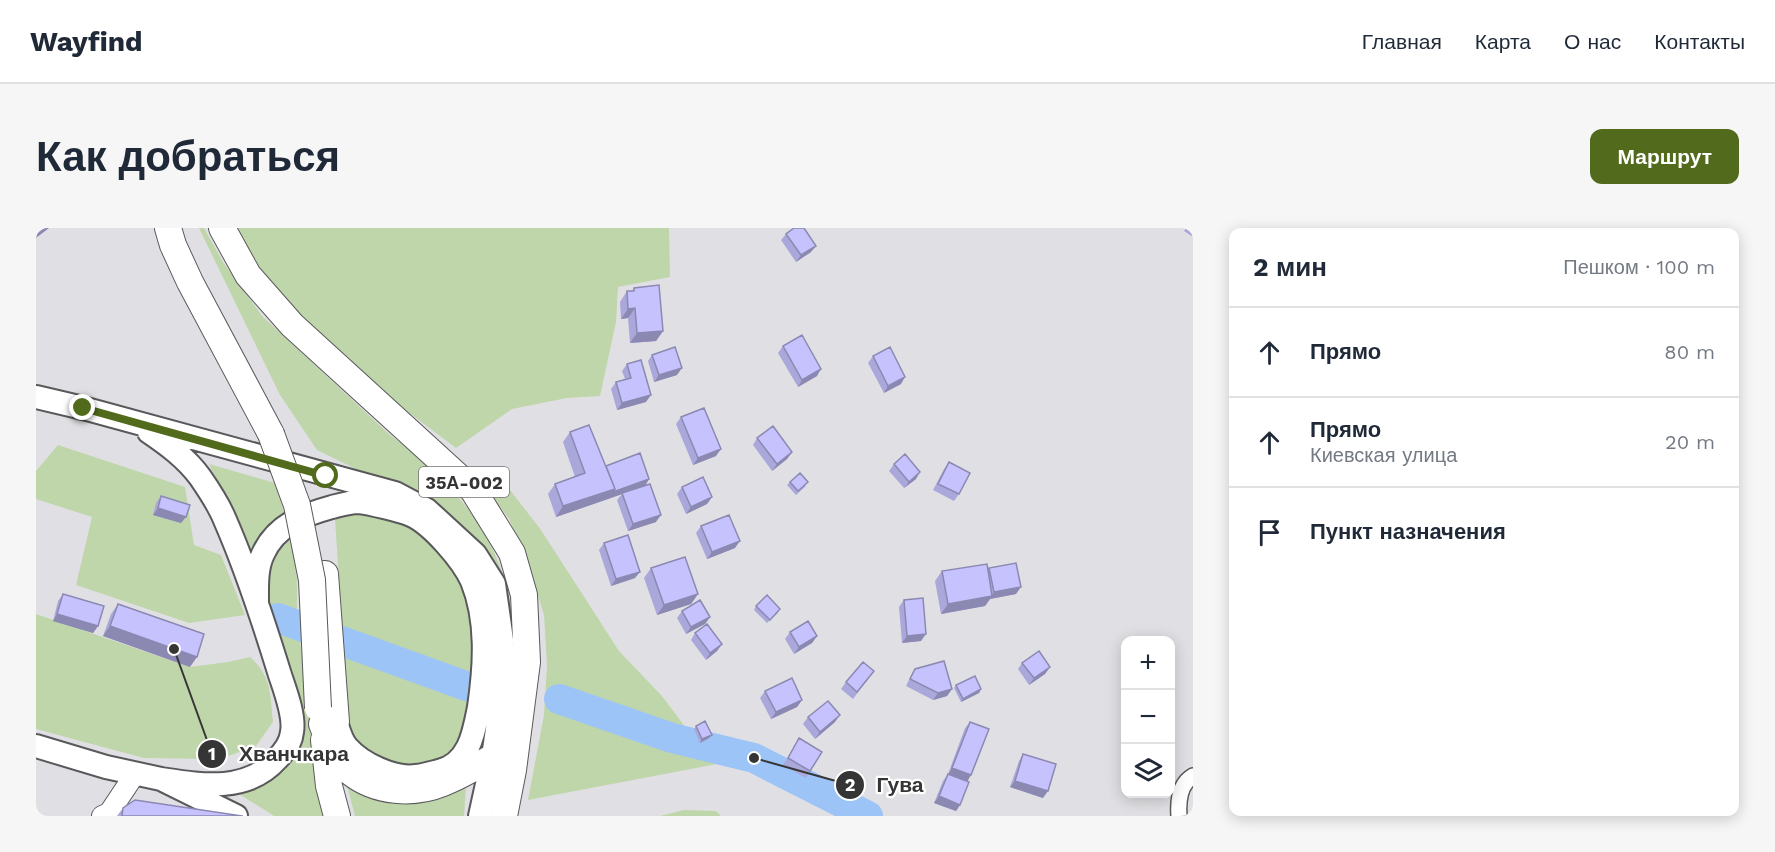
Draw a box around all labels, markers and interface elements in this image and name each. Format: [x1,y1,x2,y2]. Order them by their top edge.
text: Wayfind [30,25,143,58]
text: Главная [1362,29,1442,54]
text: Карта [1475,29,1531,54]
text: О нас [1564,29,1621,54]
text: Контакты [1654,29,1745,54]
button: Маршрут [1590,129,1739,184]
text: Как добраться [36,132,340,181]
text: 2 мин [1253,252,1327,282]
text: Пешком · 100 m [1563,255,1715,279]
icon: ahead [1253,336,1286,369]
text: Прямо [1310,339,1381,364]
text: 80 m [1664,340,1715,364]
route end [69,394,95,420]
text: Прямо [1310,417,1381,442]
icon: ahead [1253,426,1286,459]
text: 20 m [1665,430,1715,454]
text: Киевская улица [1310,443,1457,467]
route start [312,462,338,488]
road number: 35А-002 [419,467,509,497]
icon: arrive [1253,516,1286,549]
text: Пункт назначения [1310,519,1506,544]
map controls [1121,636,1175,798]
button: + [1121,636,1175,690]
button: − [1121,690,1175,744]
callout: Хванчкара [197,734,361,773]
text: Хванчкара [239,741,349,766]
text: 1 [208,743,216,764]
button: layers [1121,744,1175,798]
callout: Гува [835,766,936,805]
text: Гува [876,772,924,797]
text: 2 [845,774,855,795]

